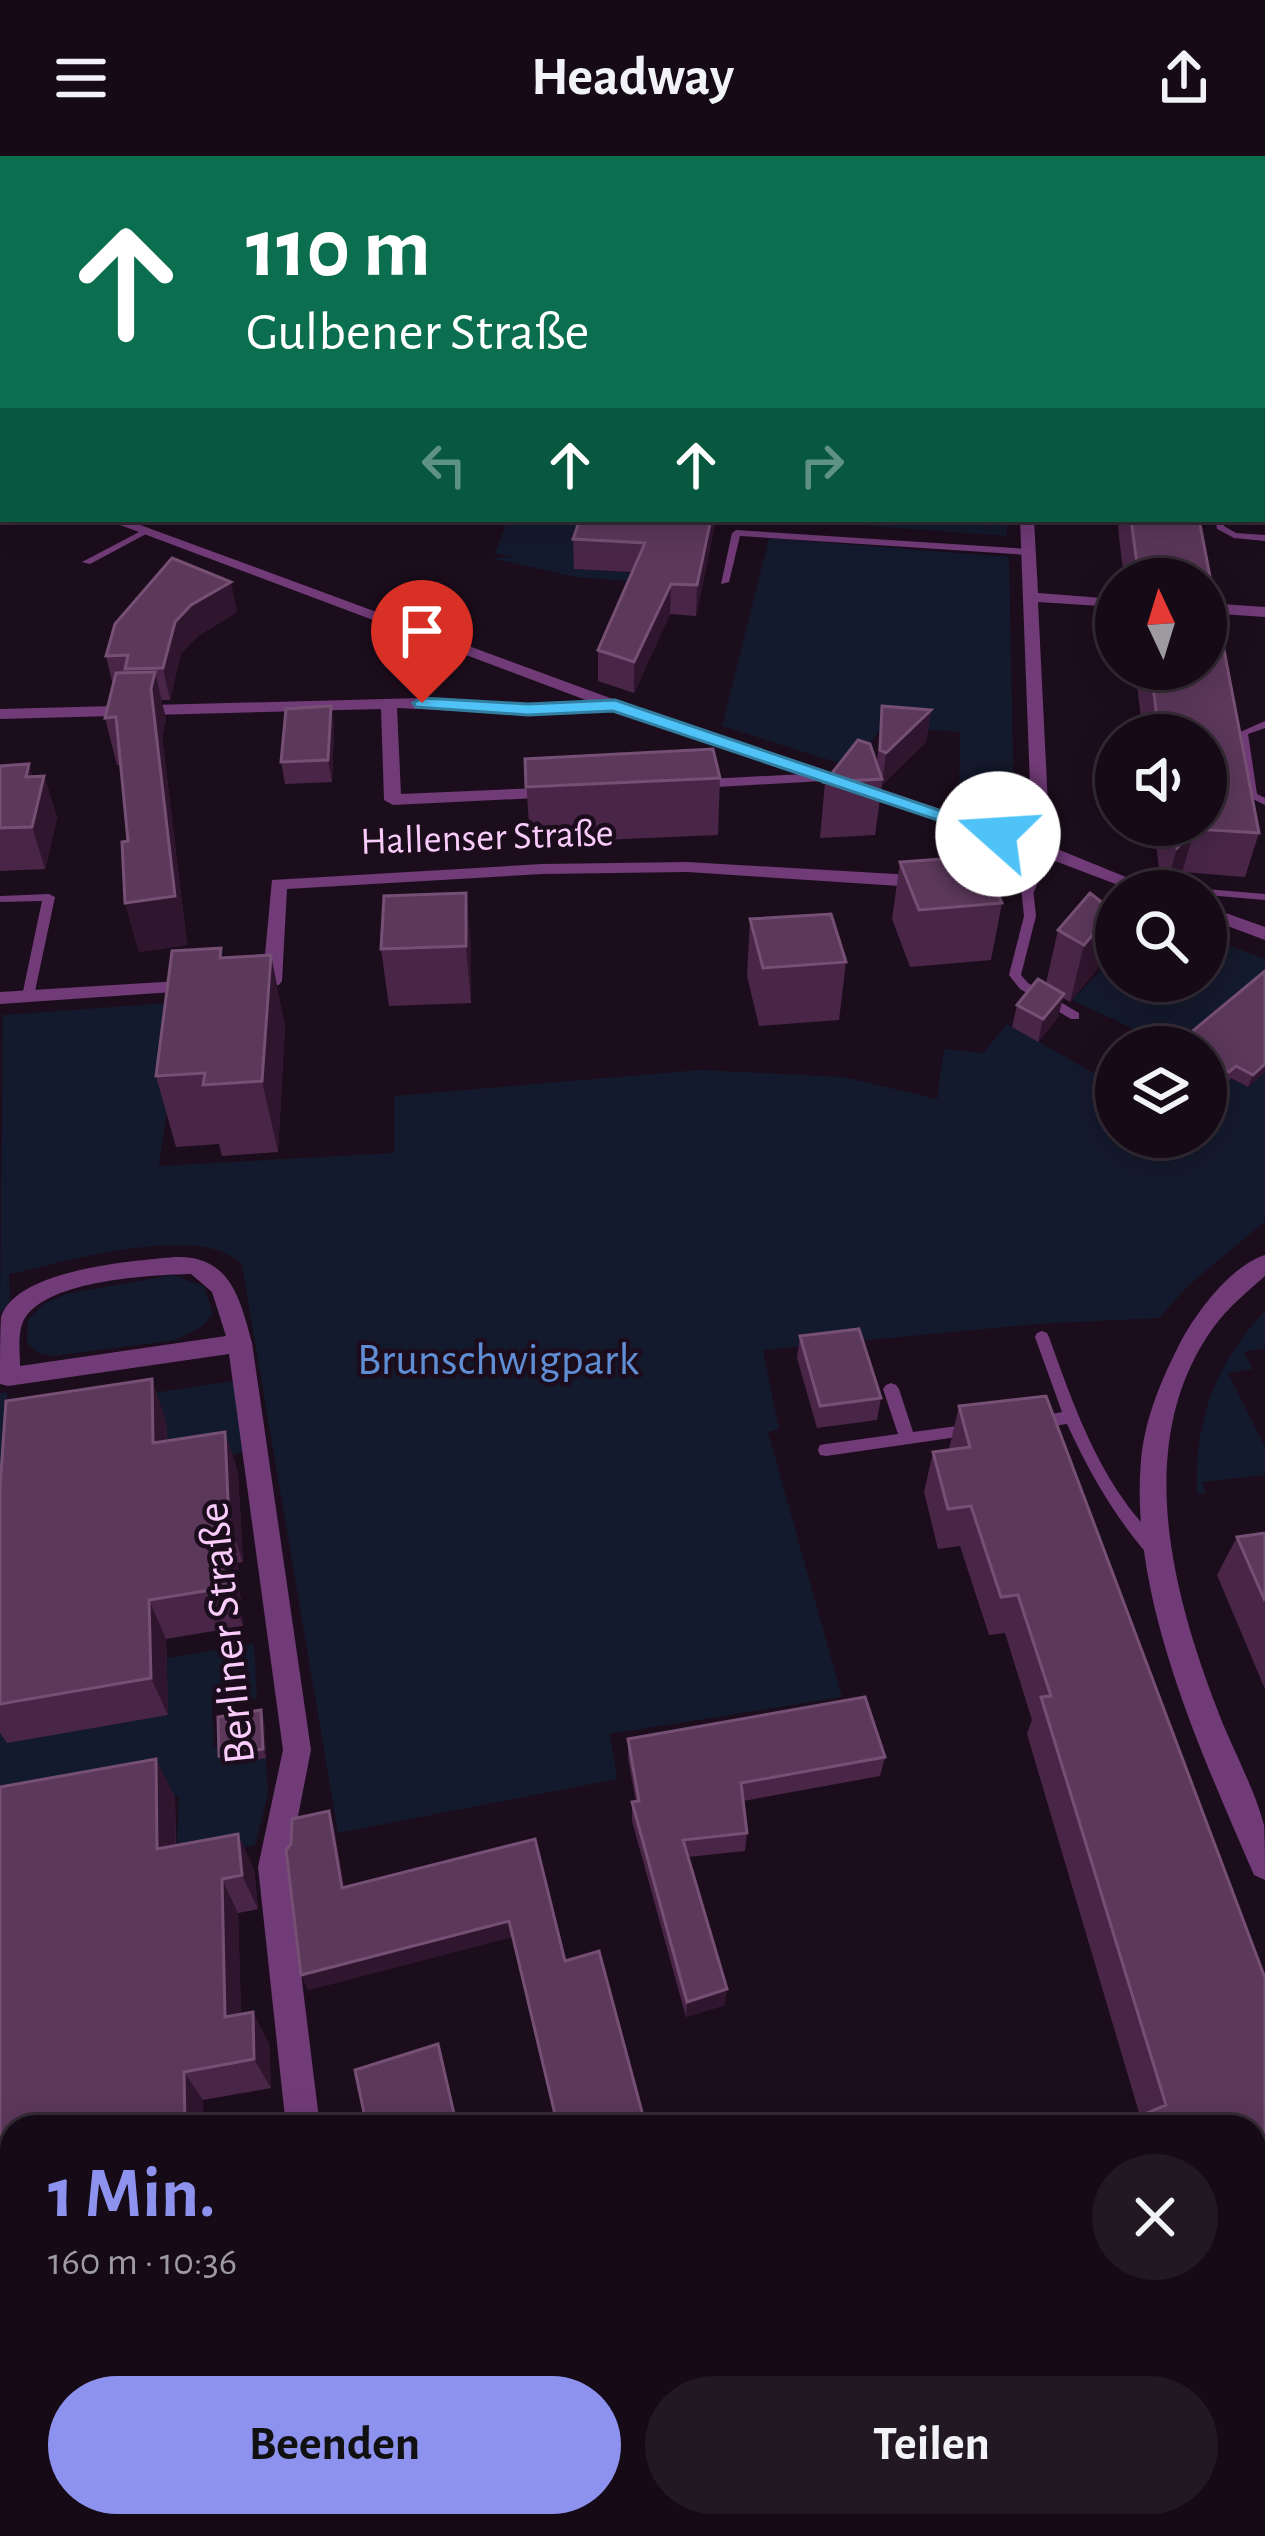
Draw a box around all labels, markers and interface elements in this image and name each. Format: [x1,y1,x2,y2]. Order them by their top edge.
icon: menu [48,45,114,111]
icon: share [1151,45,1217,111]
text: Headway [531,51,734,105]
icon: ahead [48,204,204,360]
text: 110 m [246,208,431,292]
text: Gulbener Straße [246,306,589,360]
icon: left [411,432,477,498]
icon: ahead [537,432,603,498]
icon: ahead [663,432,729,498]
icon: right [789,432,855,498]
north arrow [1095,558,1227,690]
map controls [1095,558,1227,1158]
pin [371,580,473,703]
icon: arrive [389,598,455,664]
button: sound [1095,714,1227,846]
position arrow [935,771,1061,897]
street label: Hallenser Straße [360,814,614,862]
button: search [1095,870,1227,1002]
button: layers [1095,1026,1227,1158]
park label: Brunschwigpark [357,1338,639,1383]
street label: Berliner Straße [191,1500,263,1766]
button: close [1092,2154,1218,2280]
text: 1 Min. [48,2158,216,2230]
text: 160 m · 10:36 [48,2243,237,2282]
button: Beenden [48,2376,621,2514]
button: Teilen [645,2376,1218,2514]

